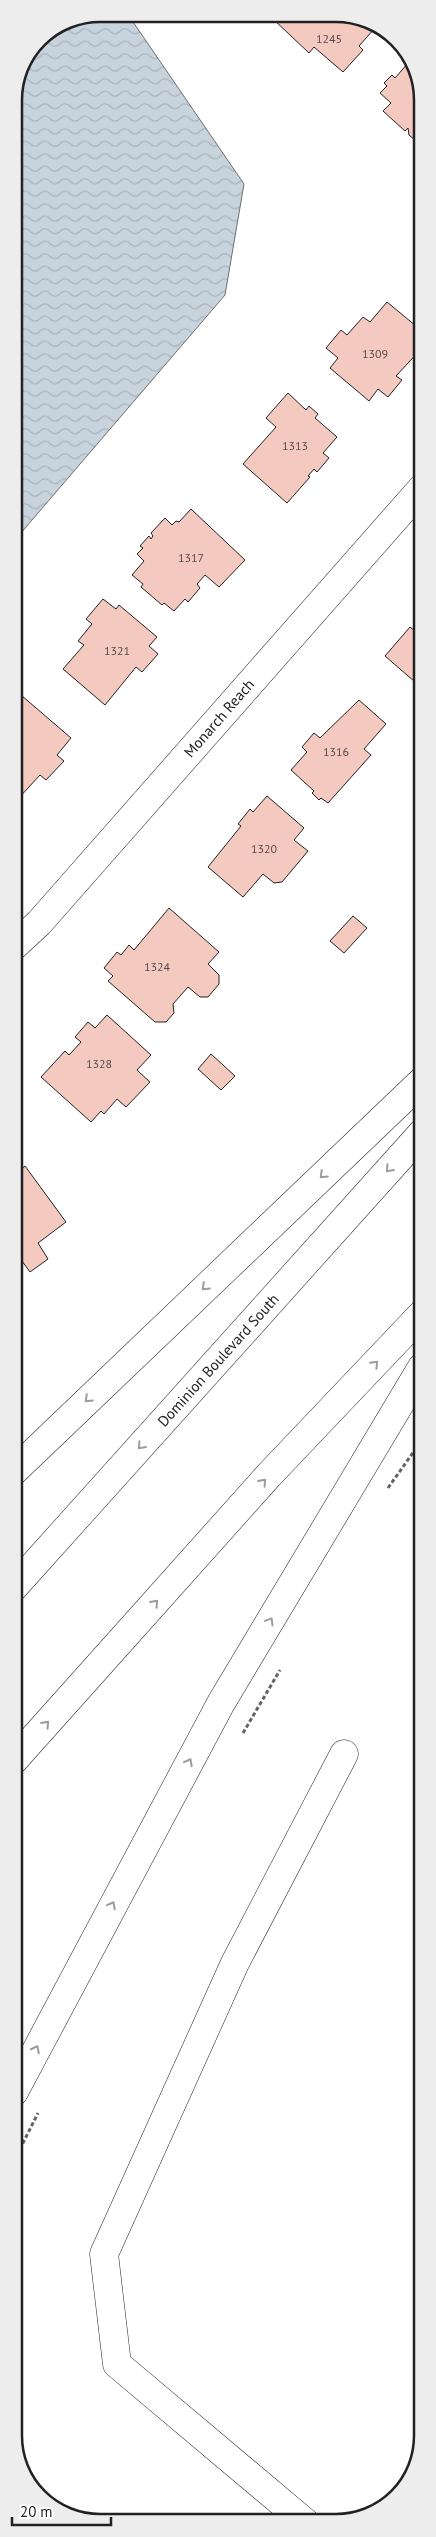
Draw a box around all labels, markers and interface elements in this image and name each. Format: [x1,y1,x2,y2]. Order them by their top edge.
house number: 1245 [316,31,342,46]
house number: 1309 [362,346,388,361]
house number: 1313 [282,438,308,453]
house number: 1317 [178,550,204,565]
house number: 1321 [104,643,130,658]
street label: Monarch Reach [180,675,258,761]
house number: 1316 [323,744,349,759]
house number: 1320 [251,841,278,856]
house number: 1324 [144,959,171,974]
house number: 1328 [86,1056,112,1071]
one-way arrow [386,1164,395,1173]
one-way arrow [320,1169,329,1178]
one-way arrow [202,1281,211,1290]
street label: Dominion Boulevard South [153,1290,283,1430]
one-way arrow [369,1360,378,1369]
one-way arrow [84,1393,93,1402]
one-way arrow [137,1441,146,1450]
one-way arrow [257,1478,266,1487]
one-way arrow [149,1599,158,1608]
one-way arrow [263,1618,273,1627]
one-way arrow [41,1721,50,1730]
one-way arrow [183,1758,193,1767]
one-way arrow [106,1902,116,1911]
one-way arrow [30,2045,40,2054]
scale bar [12,2494,111,2526]
text: 20 m [20,2502,53,2521]

